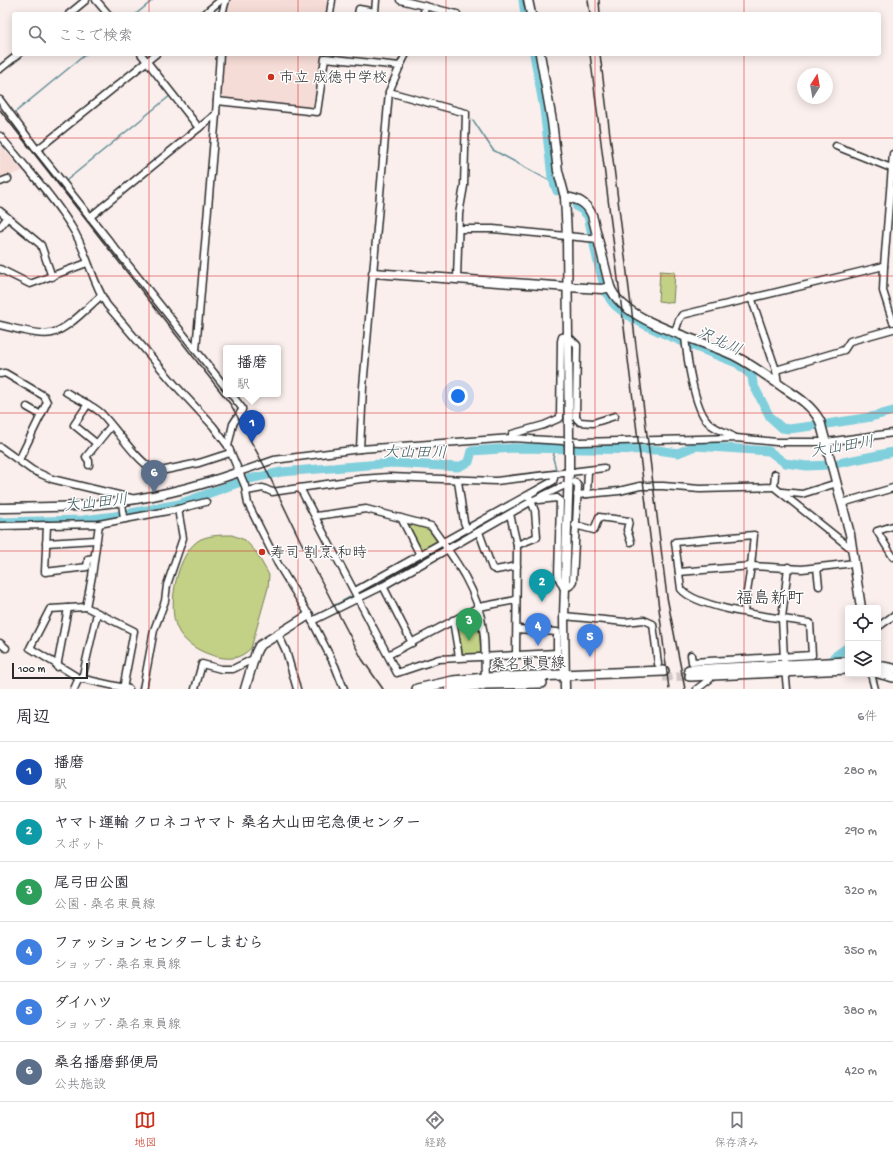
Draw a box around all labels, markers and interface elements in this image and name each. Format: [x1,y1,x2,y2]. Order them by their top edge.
search box [12,12,881,56]
icon: search [26,23,48,45]
text: ここで検索 [58,28,133,46]
north arrow [797,68,833,104]
place label: 市立 成徳中学校 [279,69,388,88]
marker: 市立 成徳中学校 [266,72,276,82]
water label: 沢北川 [693,324,745,362]
popup [223,345,281,397]
text: 播磨 [237,355,267,373]
text: 駅 [237,378,250,393]
your location [448,386,468,406]
pin: 1 [239,410,265,443]
water label: 大山田川 [809,433,876,463]
water label: 大山田川 [383,443,447,465]
pin: 6 [141,460,167,493]
water label: 大山田川 [63,491,129,517]
place label: 寿司 割烹 和時 [270,544,367,563]
marker: 寿司 割烹 和時 [257,547,267,557]
pin: 2 [529,569,555,602]
district label: 福島新町 [736,589,804,610]
map controls [845,605,881,677]
button: locate [845,605,881,641]
pin: 3 [456,608,482,641]
pin: 4 [525,613,551,646]
pin: 5 [577,624,603,657]
button: layers [845,641,881,677]
street label: 桑名東員線 [490,654,566,675]
scale bar [12,661,88,680]
text: 100 m [18,664,45,676]
text: 周辺 [16,709,50,729]
text: 6件 [857,710,877,725]
text: 播磨 [54,755,84,773]
text: 1 [26,764,32,779]
text: 280 m [844,764,877,779]
text: 駅 [54,778,67,793]
text: ヤマト運輸 クロネコヤマト 桑名大山田宅急便センター [54,815,421,833]
text: 2 [26,824,32,839]
text: 290 m [844,824,877,839]
text: スポット [54,838,106,853]
text: 尾弓田公園 [54,875,129,893]
text: 3 [26,884,32,899]
text: 320 m [844,884,877,899]
text: 公園 · 桑名東員線 [54,898,155,913]
text: ファッションセンターしまむら [54,935,264,953]
text: 4 [26,944,32,959]
text: 350 m [844,944,877,959]
text: ショップ · 桑名東員線 [54,958,181,973]
text: ダイハツ [54,995,113,1013]
text: 5 [26,1004,32,1019]
text: 380 m [843,1004,877,1019]
text: ショップ · 桑名東員線 [54,1018,181,1033]
text: 桑名播磨郵便局 [54,1055,159,1073]
text: 6 [26,1064,32,1079]
text: 420 m [845,1064,877,1079]
text: 公共施設 [54,1078,106,1093]
tab: 地図 [134,1109,156,1150]
tab: 経路 [424,1109,446,1150]
tab: 保存済み [715,1109,759,1150]

